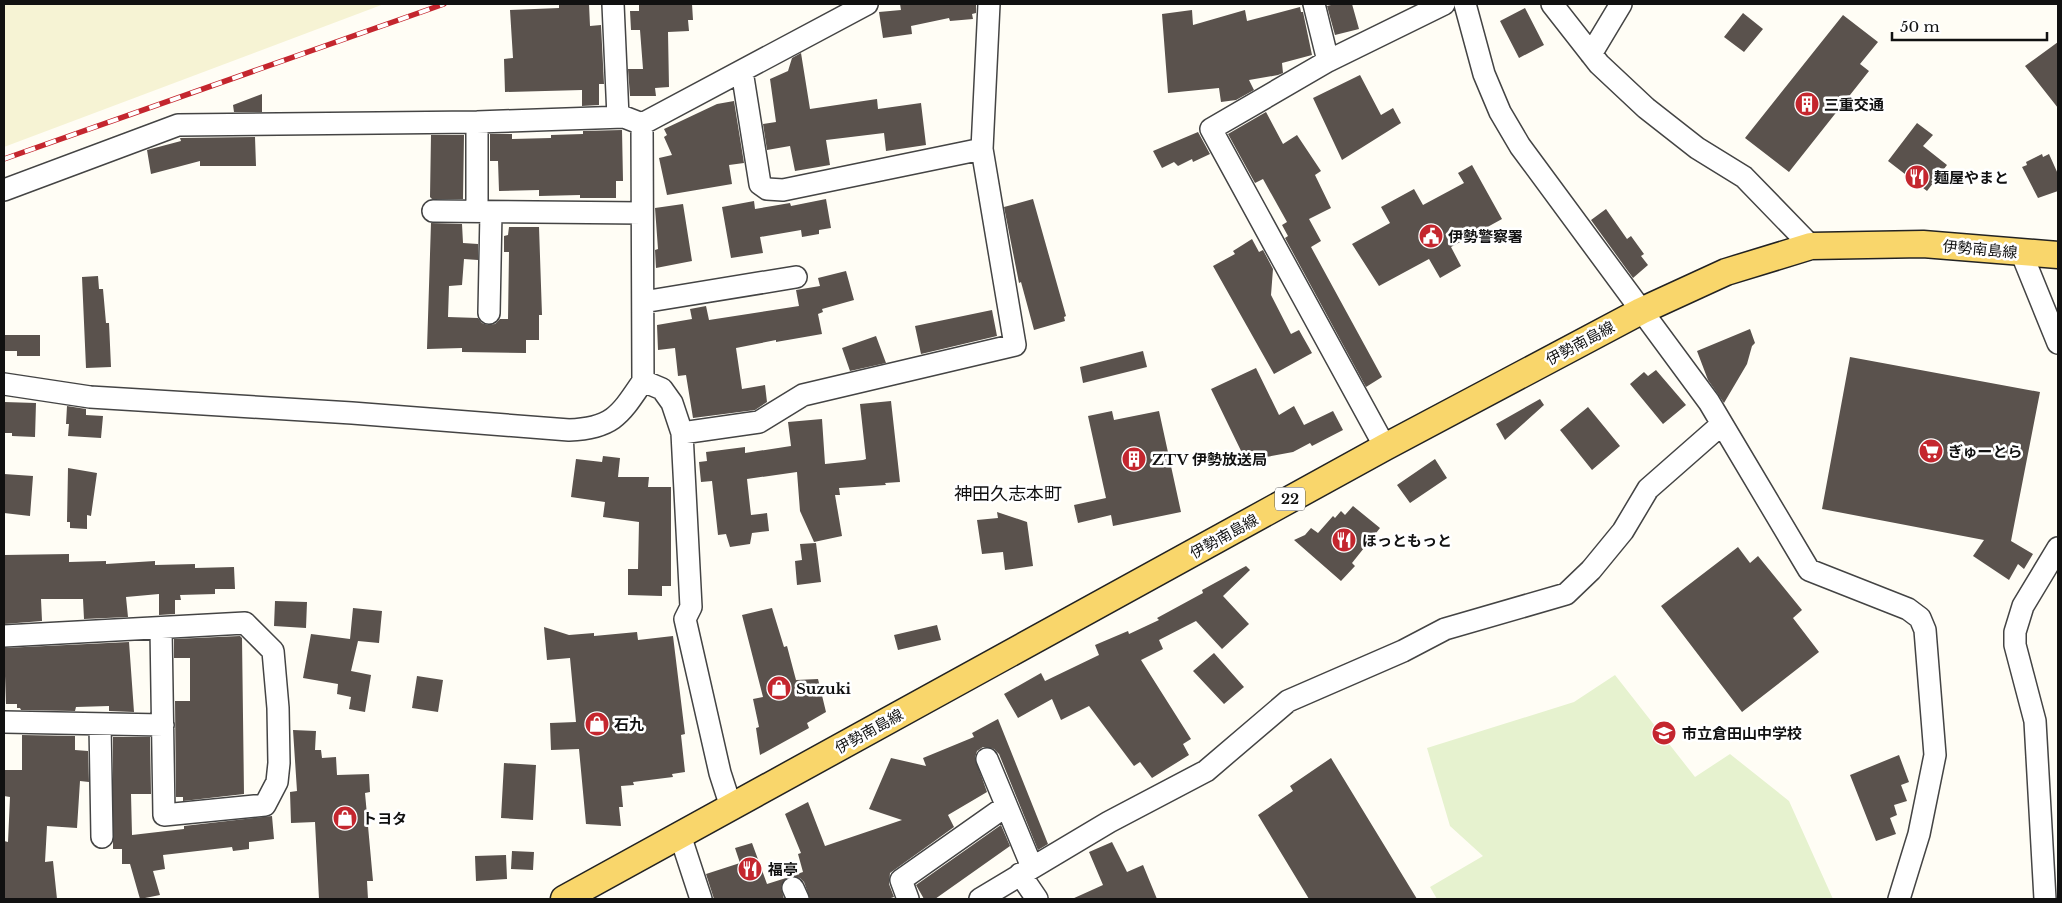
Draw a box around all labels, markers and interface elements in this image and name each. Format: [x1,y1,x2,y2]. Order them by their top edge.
scale bar [1892,10,2047,42]
text: 50 m [1900,17,1940,36]
building icon: 三重交通 [1794,91,1820,117]
place label: 三重交通 [1824,95,1884,114]
restaurant icon: 麺屋やまと [1904,164,1930,190]
place label: 麺屋やまと [1934,168,2009,187]
public building icon: 伊勢警察署 [1418,223,1444,249]
place label: 伊勢警察署 [1448,227,1523,246]
street label: 伊勢南島線 [1942,236,2018,262]
street label: 伊勢南島線 [1542,317,1618,369]
supermarket icon: ぎゅーとら [1918,438,1944,464]
place label: ぎゅーとら [1948,442,2023,461]
building icon: ZTV 伊勢放送局 [1121,446,1147,472]
place label: ZTV 伊勢放送局 [1152,450,1267,469]
district label: 神田久志本町 [954,483,1062,505]
road number: 22 [1275,488,1305,510]
street label: 伊勢南島線 [1187,510,1261,562]
restaurant icon: ほっともっと [1331,527,1357,553]
place label: ほっともっと [1362,531,1452,550]
shop icon: Suzuki [766,675,792,701]
place label: Suzuki [796,679,852,698]
street label: 伊勢南島線 [832,705,906,757]
shop icon: 石九 [584,711,610,737]
place label: 石九 [614,715,644,734]
school or university icon: 市立倉田山中学校 [1651,720,1677,746]
place label: 市立倉田山中学校 [1682,724,1802,743]
shop icon: トヨタ [332,805,358,831]
place label: トヨタ [362,809,407,828]
restaurant icon: 福亭 [737,856,763,882]
place label: 福亭 [767,860,798,879]

